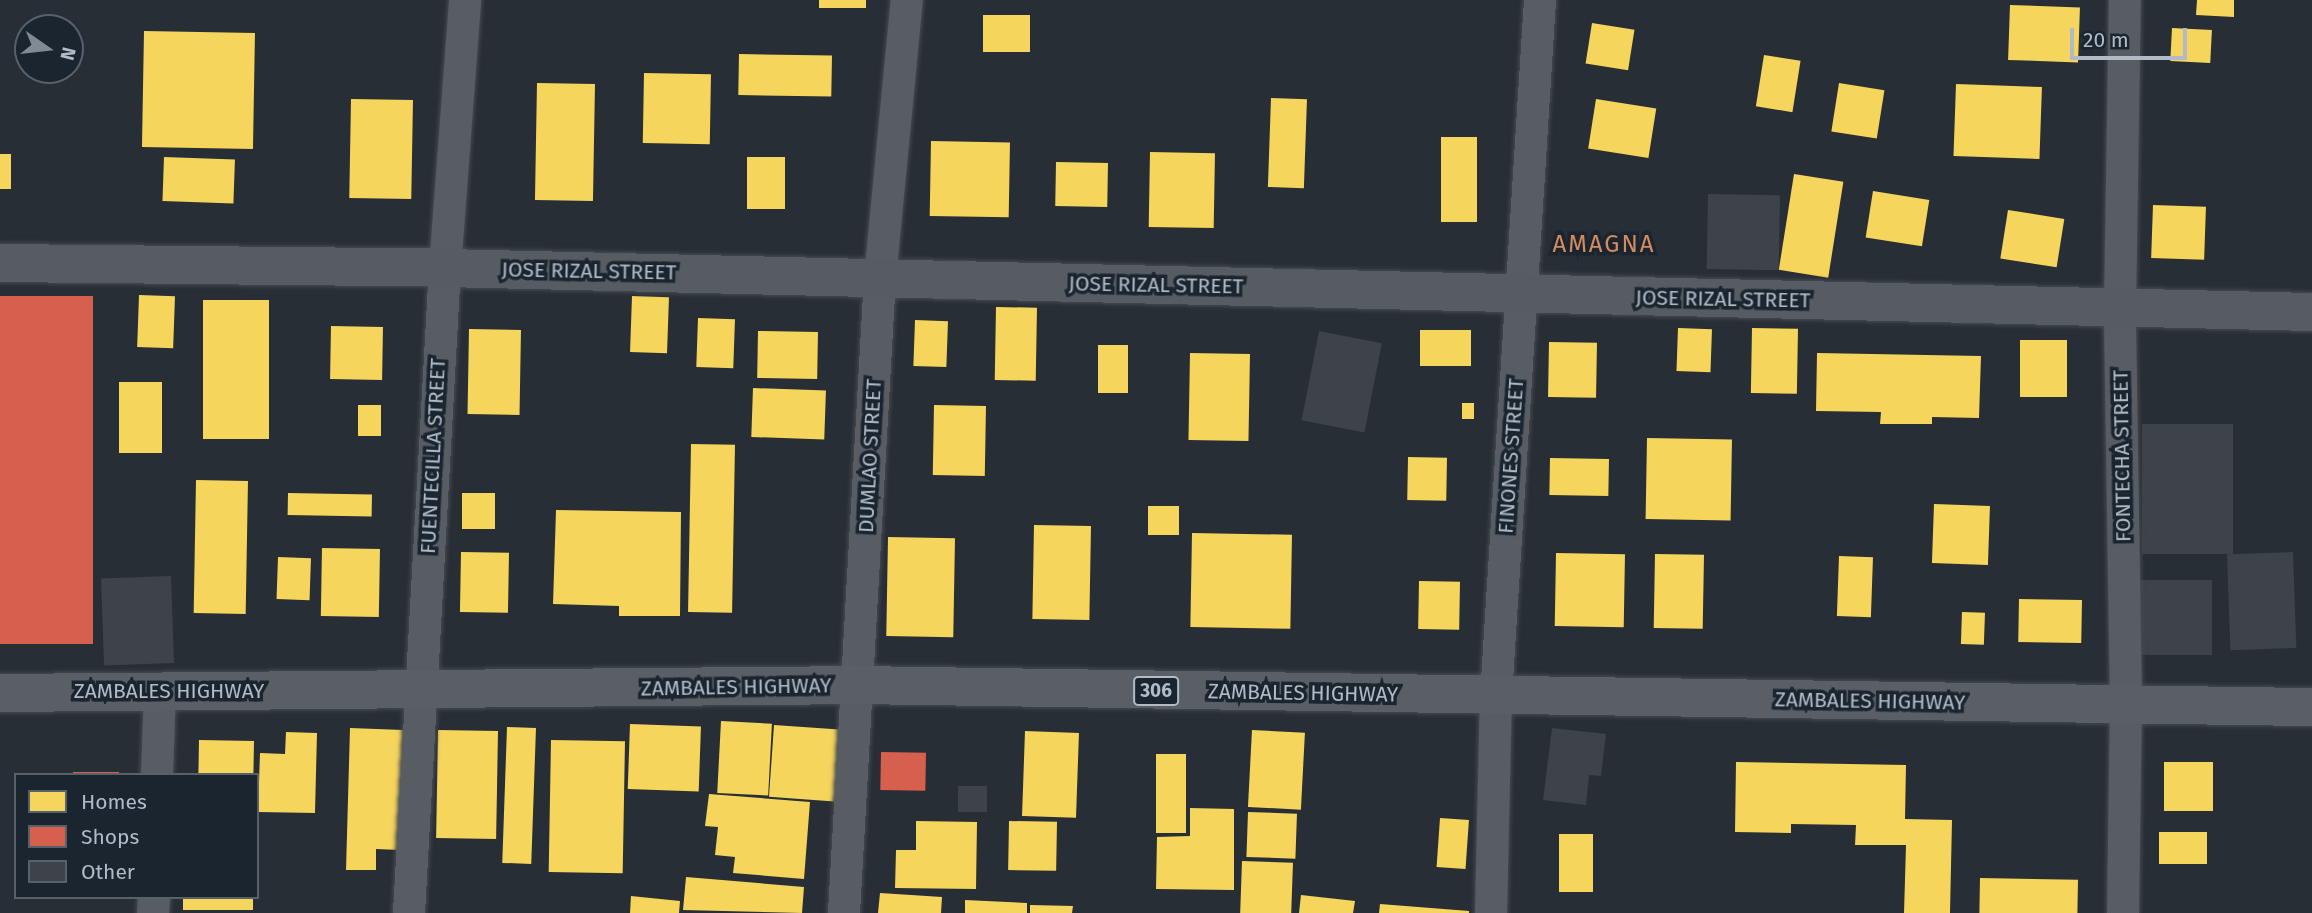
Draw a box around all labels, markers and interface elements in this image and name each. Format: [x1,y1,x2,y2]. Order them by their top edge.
north arrow [14,14,84,84]
scale bar [2074,14,2191,58]
text: 20 m [2083,27,2129,53]
text: N [55,45,81,63]
district label: AMAGNA [1553,231,1655,259]
street label: JOSE RIZAL STREET [501,257,677,285]
street label: JOSE RIZAL STREET [1068,271,1244,299]
street label: JOSE RIZAL STREET [1635,285,1811,313]
street label: FUENTECILLA STREET [415,357,451,555]
street label: FONTECHA STREET [2108,370,2136,542]
street label: FINONES STREET [1493,377,1529,535]
street label: DUMLAO STREET [853,378,887,534]
street label: ZAMBALES HIGHWAY [641,673,831,701]
road number: 306 [1132,676,1180,706]
street label: ZAMBALES HIGHWAY [74,678,264,704]
street label: ZAMBALES HIGHWAY [1208,679,1398,707]
street label: ZAMBALES HIGHWAY [1775,687,1965,715]
legend [14,773,259,899]
text: Homes [81,789,147,815]
text: Shops [81,824,139,850]
text: Other [81,859,135,885]

